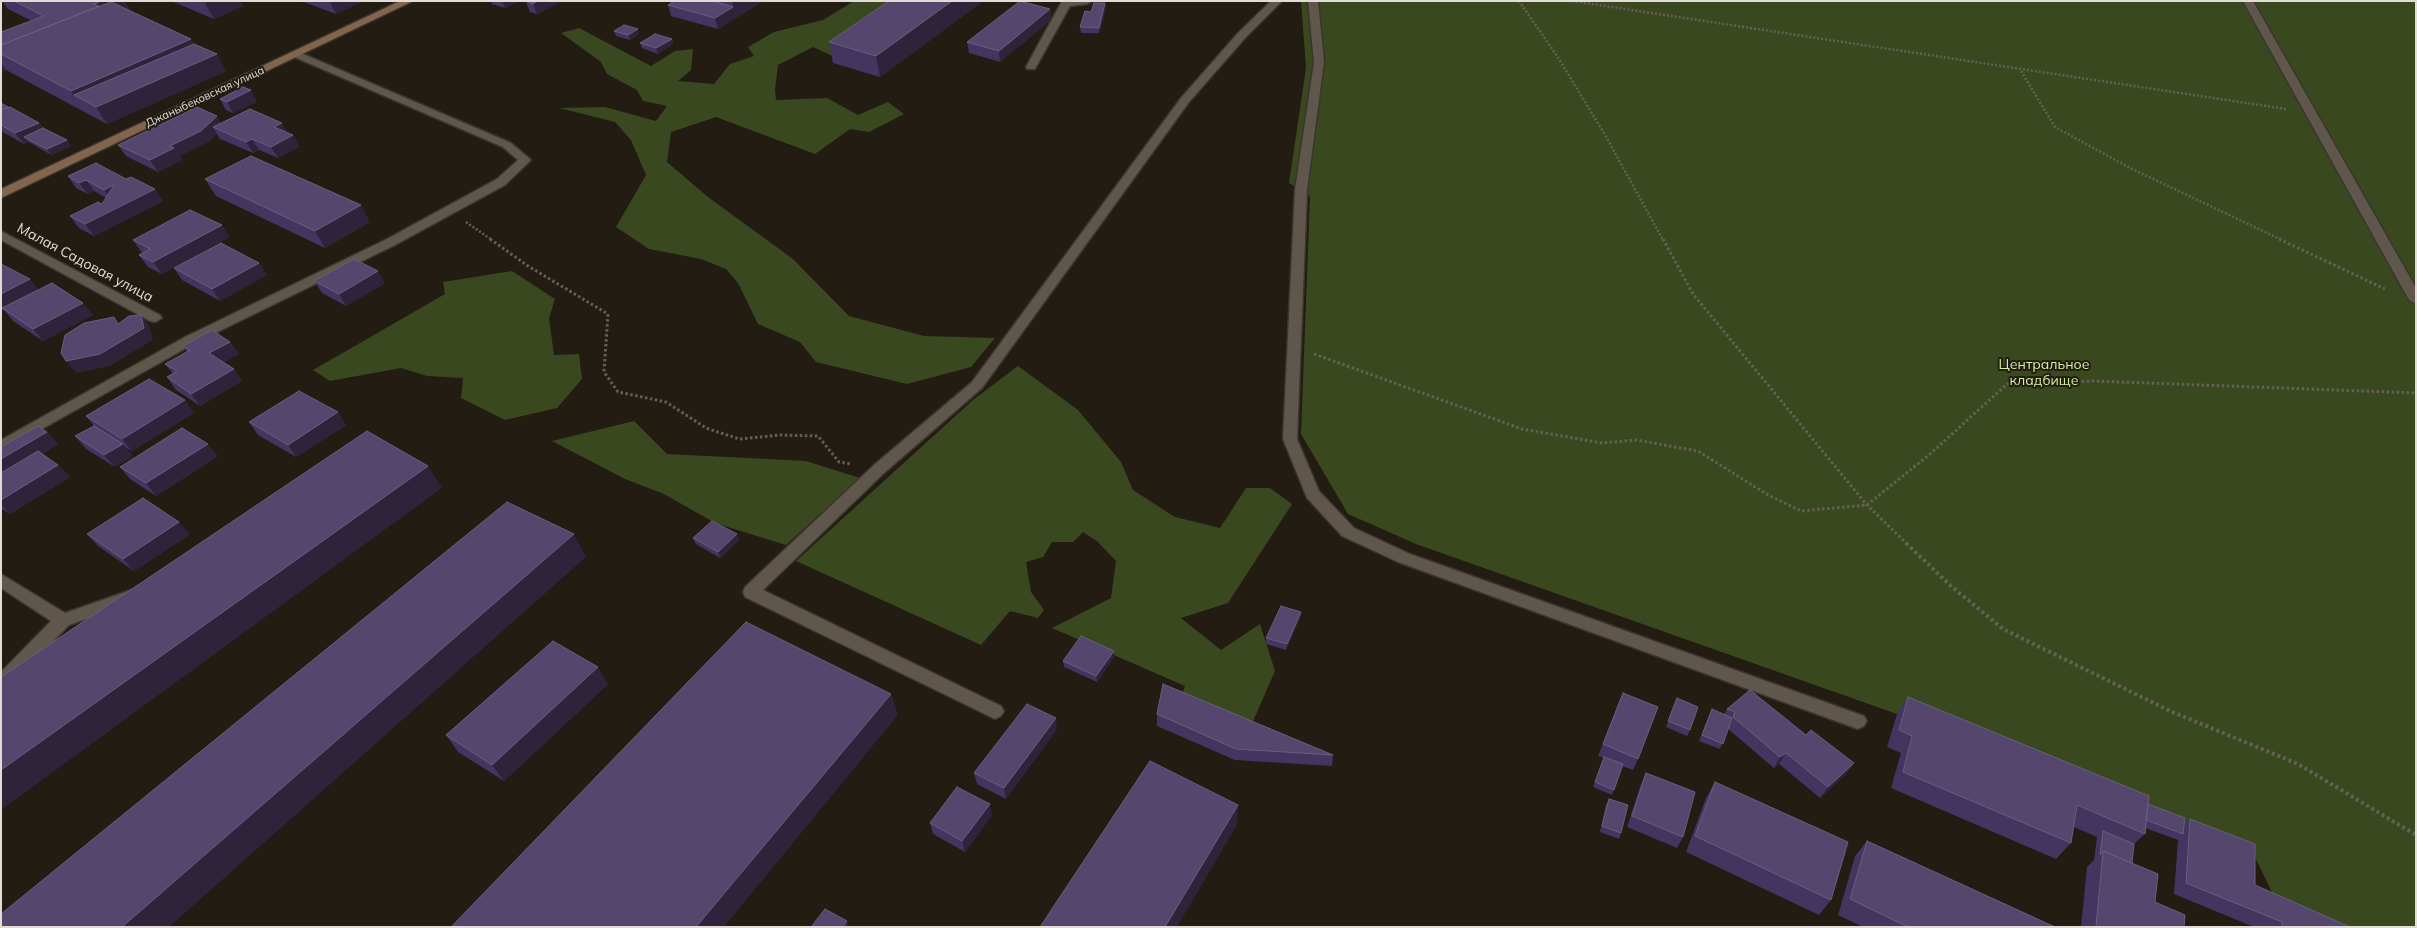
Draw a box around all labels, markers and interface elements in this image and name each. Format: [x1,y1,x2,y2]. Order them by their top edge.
street label: Джаныбековская улица [144,64,266,130]
street label: Малая Садовая улица [14,220,156,306]
park label: Центральное кладбище [1999,357,2089,390]

